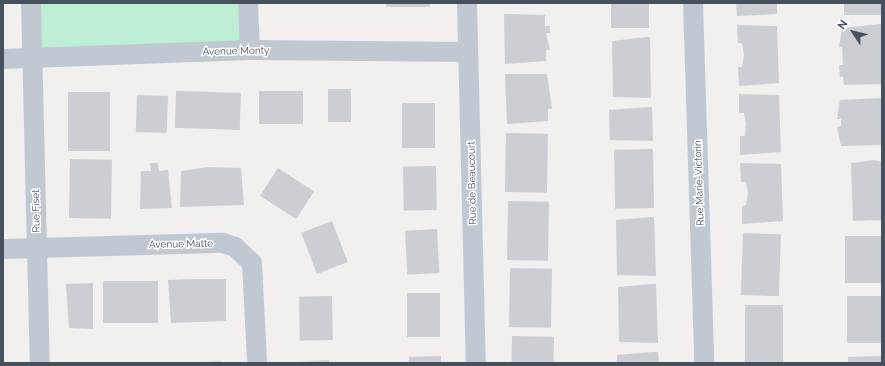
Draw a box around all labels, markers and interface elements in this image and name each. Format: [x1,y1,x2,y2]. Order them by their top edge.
north arrow [833,12,873,52]
text: N [835,18,850,32]
street label: Avenue Monty [202,44,270,58]
street label: Rue Marie-Victorin [692,140,706,226]
street label: Rue de Beaucourt [465,141,479,225]
street label: Rue Fiset [30,189,42,233]
street label: Avenue Matte [149,237,213,251]

